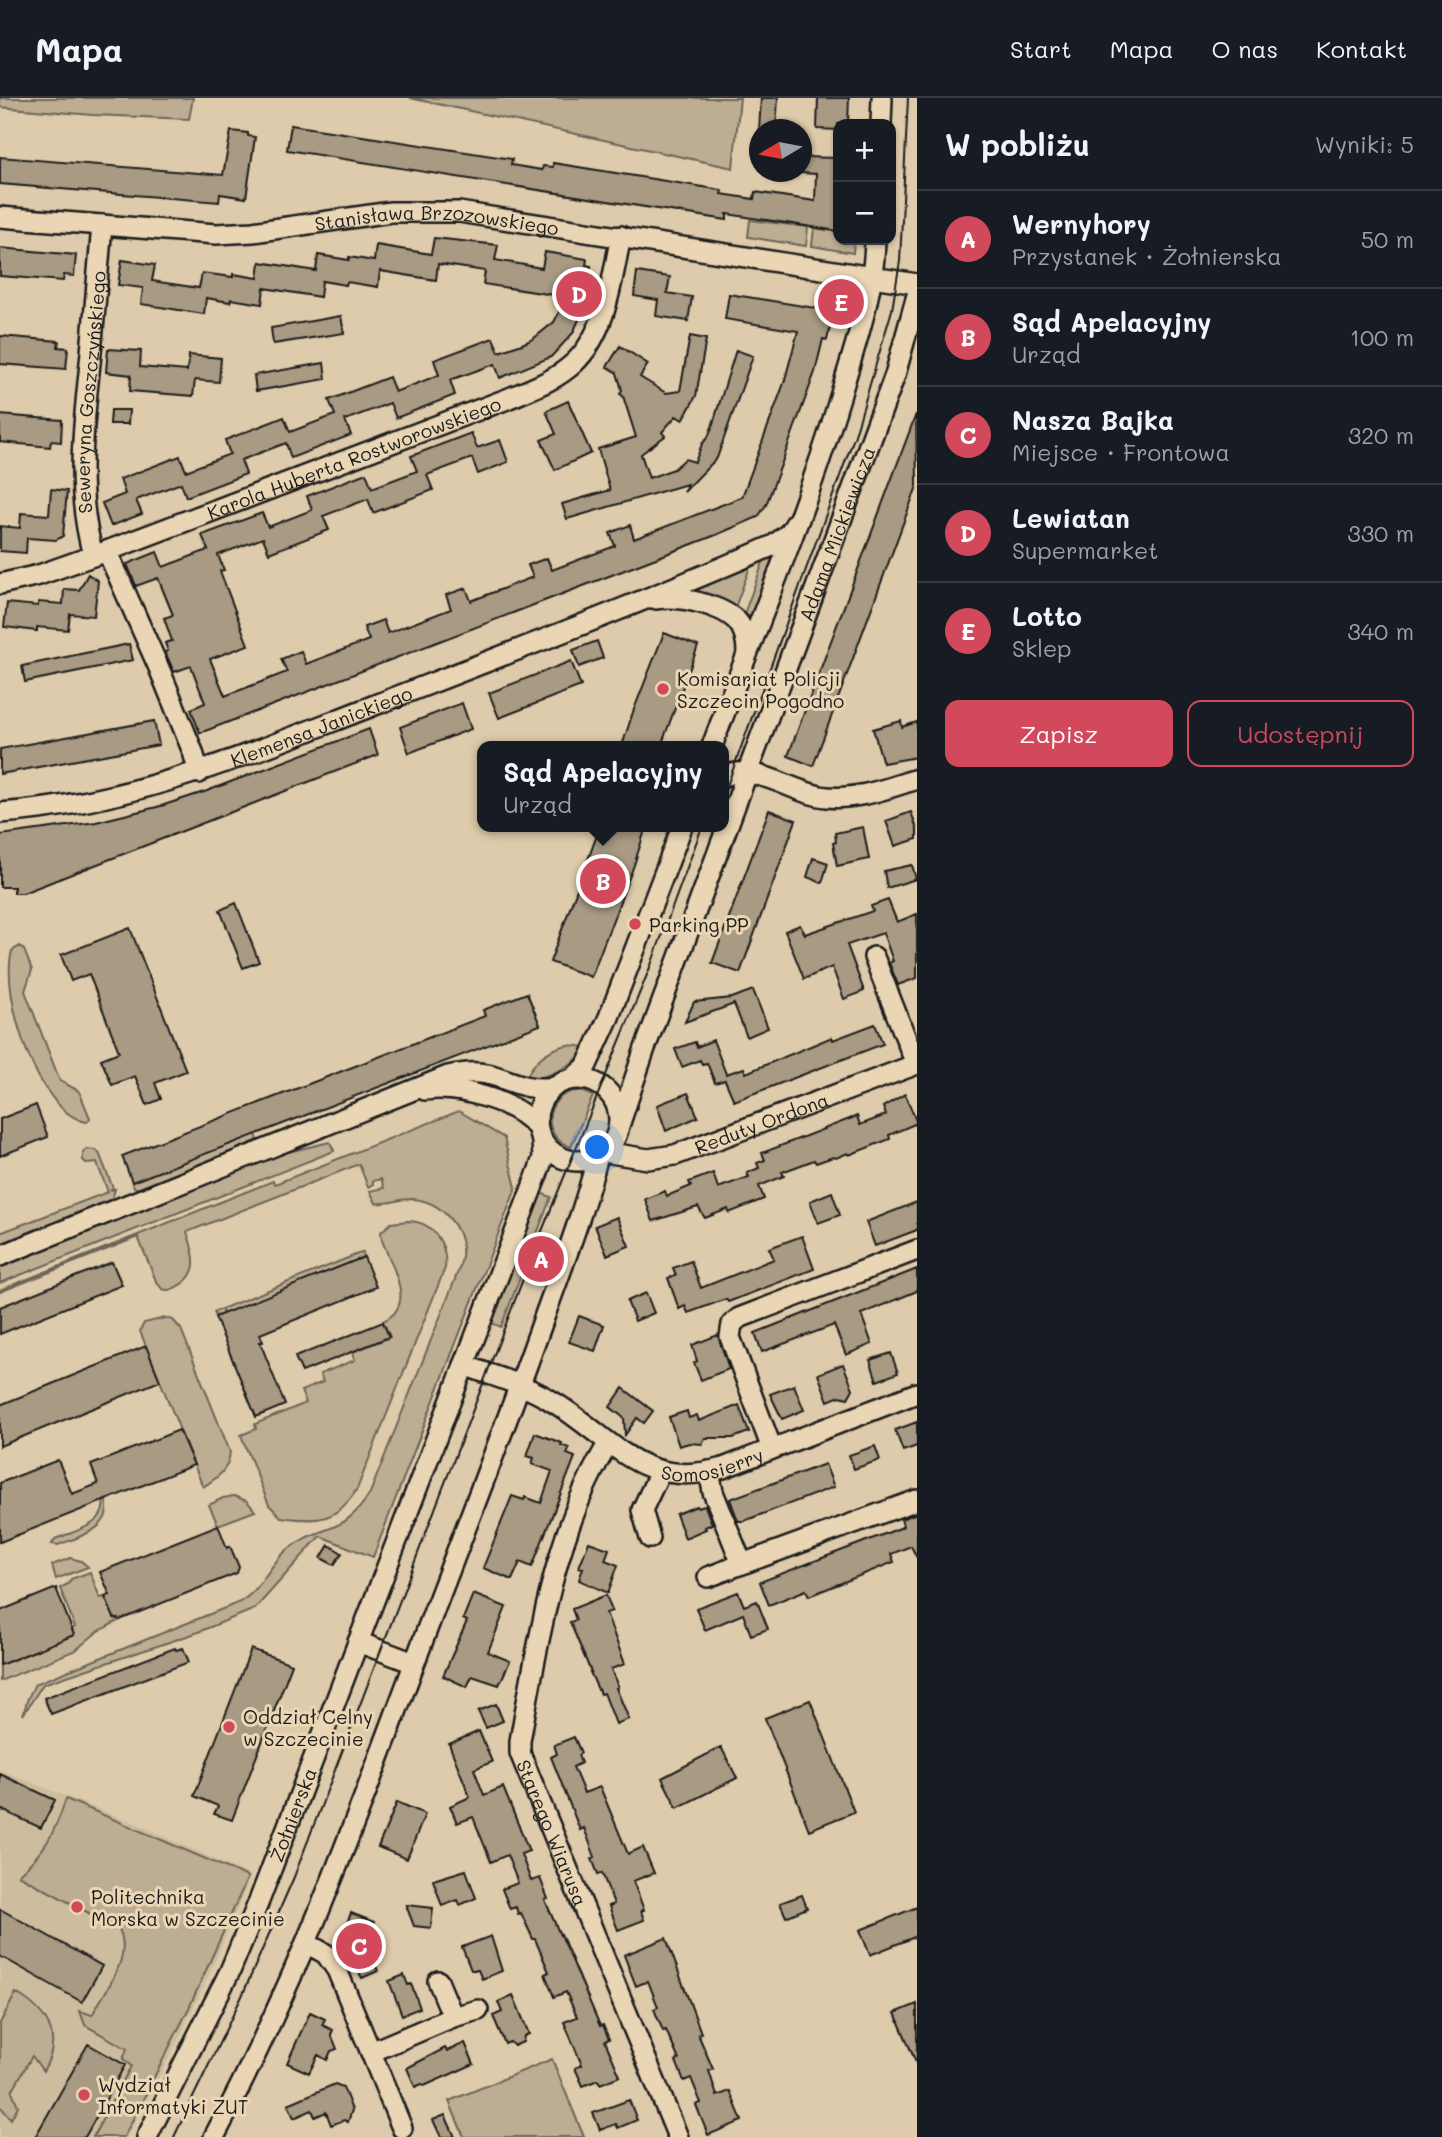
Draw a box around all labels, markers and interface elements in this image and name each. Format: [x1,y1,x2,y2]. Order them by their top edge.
text: Mapa [35,27,123,70]
text: Start [1010,33,1072,64]
text: Mapa [1110,33,1173,64]
text: O nas [1211,33,1278,64]
text: Kontakt [1316,33,1407,64]
north arrow [749,119,812,182]
map controls [833,119,896,245]
button: + [833,119,896,182]
text: W pobliżu [945,124,1090,164]
text: Wyniki: 5 [1315,129,1414,159]
button: − [833,182,896,245]
street label: Stanisława Brzozowskiego [313,200,561,240]
text: Wernyhory [1012,207,1151,241]
text: A [960,224,976,254]
text: 50 m [1361,224,1414,254]
text: Przystanek · Żołnierska [1012,241,1282,271]
pin: D [556,268,602,320]
street label: Seweryna Goszczyńskiego [70,270,110,515]
pin: E [818,276,864,328]
text: Sąd Apelacyjny [1012,305,1211,339]
text: B [960,322,976,352]
text: 100 m [1350,322,1414,352]
text: Urząd [1012,339,1081,369]
street label: Karola Huberta Rostworowskiego [203,390,504,524]
text: Nasza Bajka [1012,403,1174,437]
text: C [959,420,977,450]
text: 320 m [1348,420,1414,450]
text: Miejsce · Frontowa [1012,437,1230,467]
street label: Adama Mickiewicza [792,443,880,624]
text: Lewiatan [1012,501,1130,535]
text: D [960,518,976,548]
text: 330 m [1347,518,1414,548]
text: Supermarket [1012,535,1158,565]
text: Lotto [1012,599,1082,633]
text: E [961,616,975,646]
text: 340 m [1347,616,1414,646]
text: Sklep [1012,633,1071,663]
place label: Komisariat Policji Szczecin Pogodno [677,666,844,713]
street label: Klemensa Janickiego [227,679,415,772]
marker: Komisariat Policji Szczecin Pogodno [655,681,671,697]
button: Zapisz [945,700,1173,767]
button: Udostępnij [1187,700,1414,767]
popup [477,741,729,832]
text: Sąd Apelacyjny [503,755,703,789]
text: Urząd [503,789,572,819]
pin: B [580,855,626,907]
place label: Parking PP [649,912,749,937]
marker: Parking PP [627,916,643,932]
street label: Reduty Ordona [691,1086,832,1159]
your location [580,1130,614,1164]
pin: A [518,1233,564,1285]
street label: Somosierry [659,1441,767,1487]
place label: Oddział Celny w Szczecinie [243,1704,373,1751]
marker: Oddział Celny w Szczecinie [221,1719,237,1735]
street label: Starego Wiarusa [511,1756,594,1909]
street label: Żołnierska [263,1764,321,1865]
place label: Politechnika Morska w Szczecinie [91,1884,285,1931]
marker: Politechnika Morska w Szczecinie [69,1899,85,1915]
pin: C [336,1920,382,1972]
place label: Wydział Informatyki ZUT [98,2072,248,2119]
marker: Wydział Informatyki ZUT [76,2087,92,2103]

